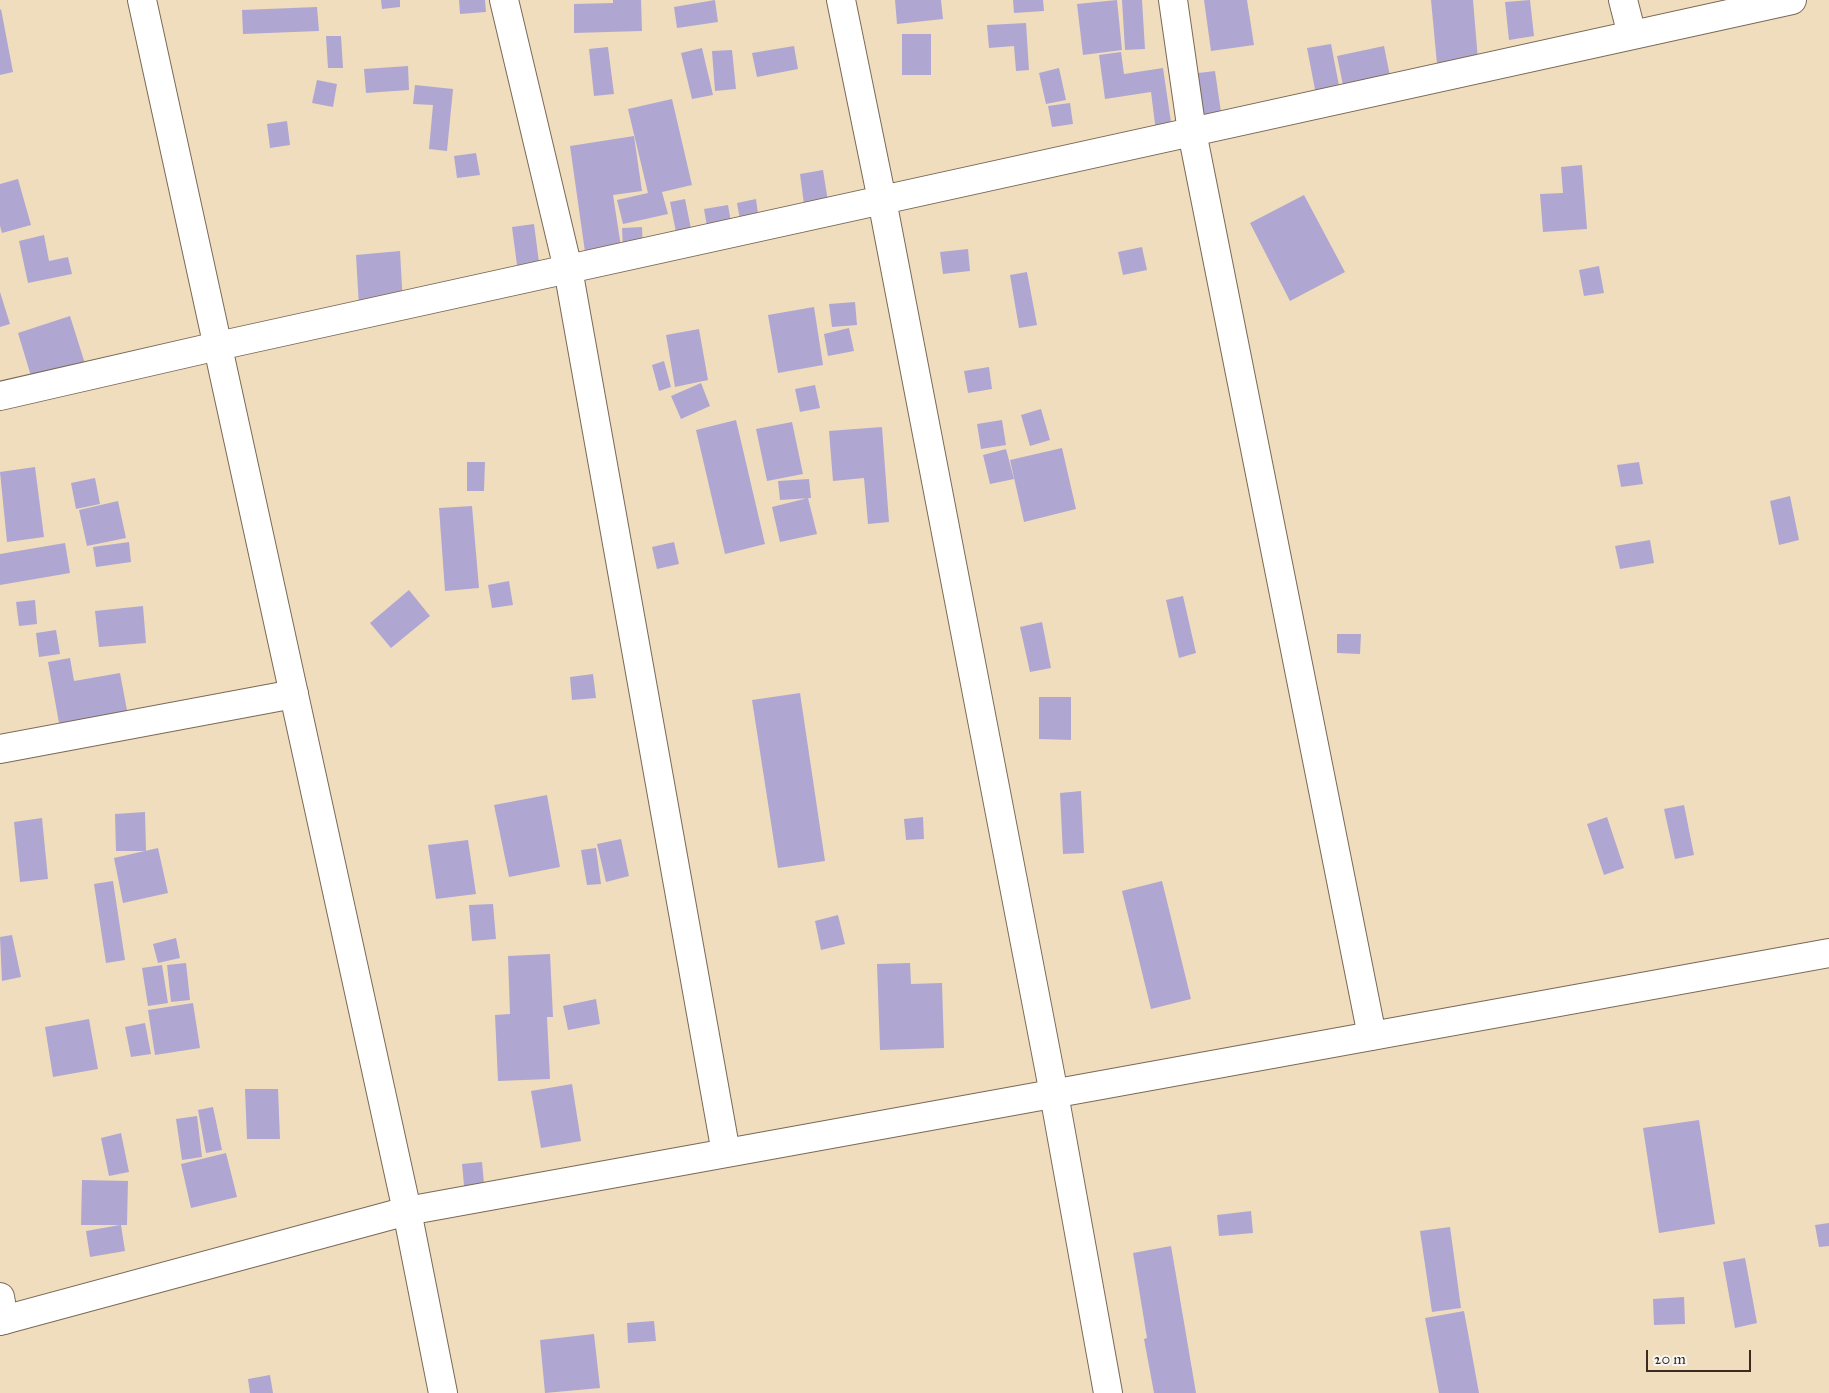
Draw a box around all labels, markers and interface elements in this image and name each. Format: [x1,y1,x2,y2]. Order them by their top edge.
scale bar [1649,1340,1754,1372]
text: 20 m [1654,1350,1686,1368]

